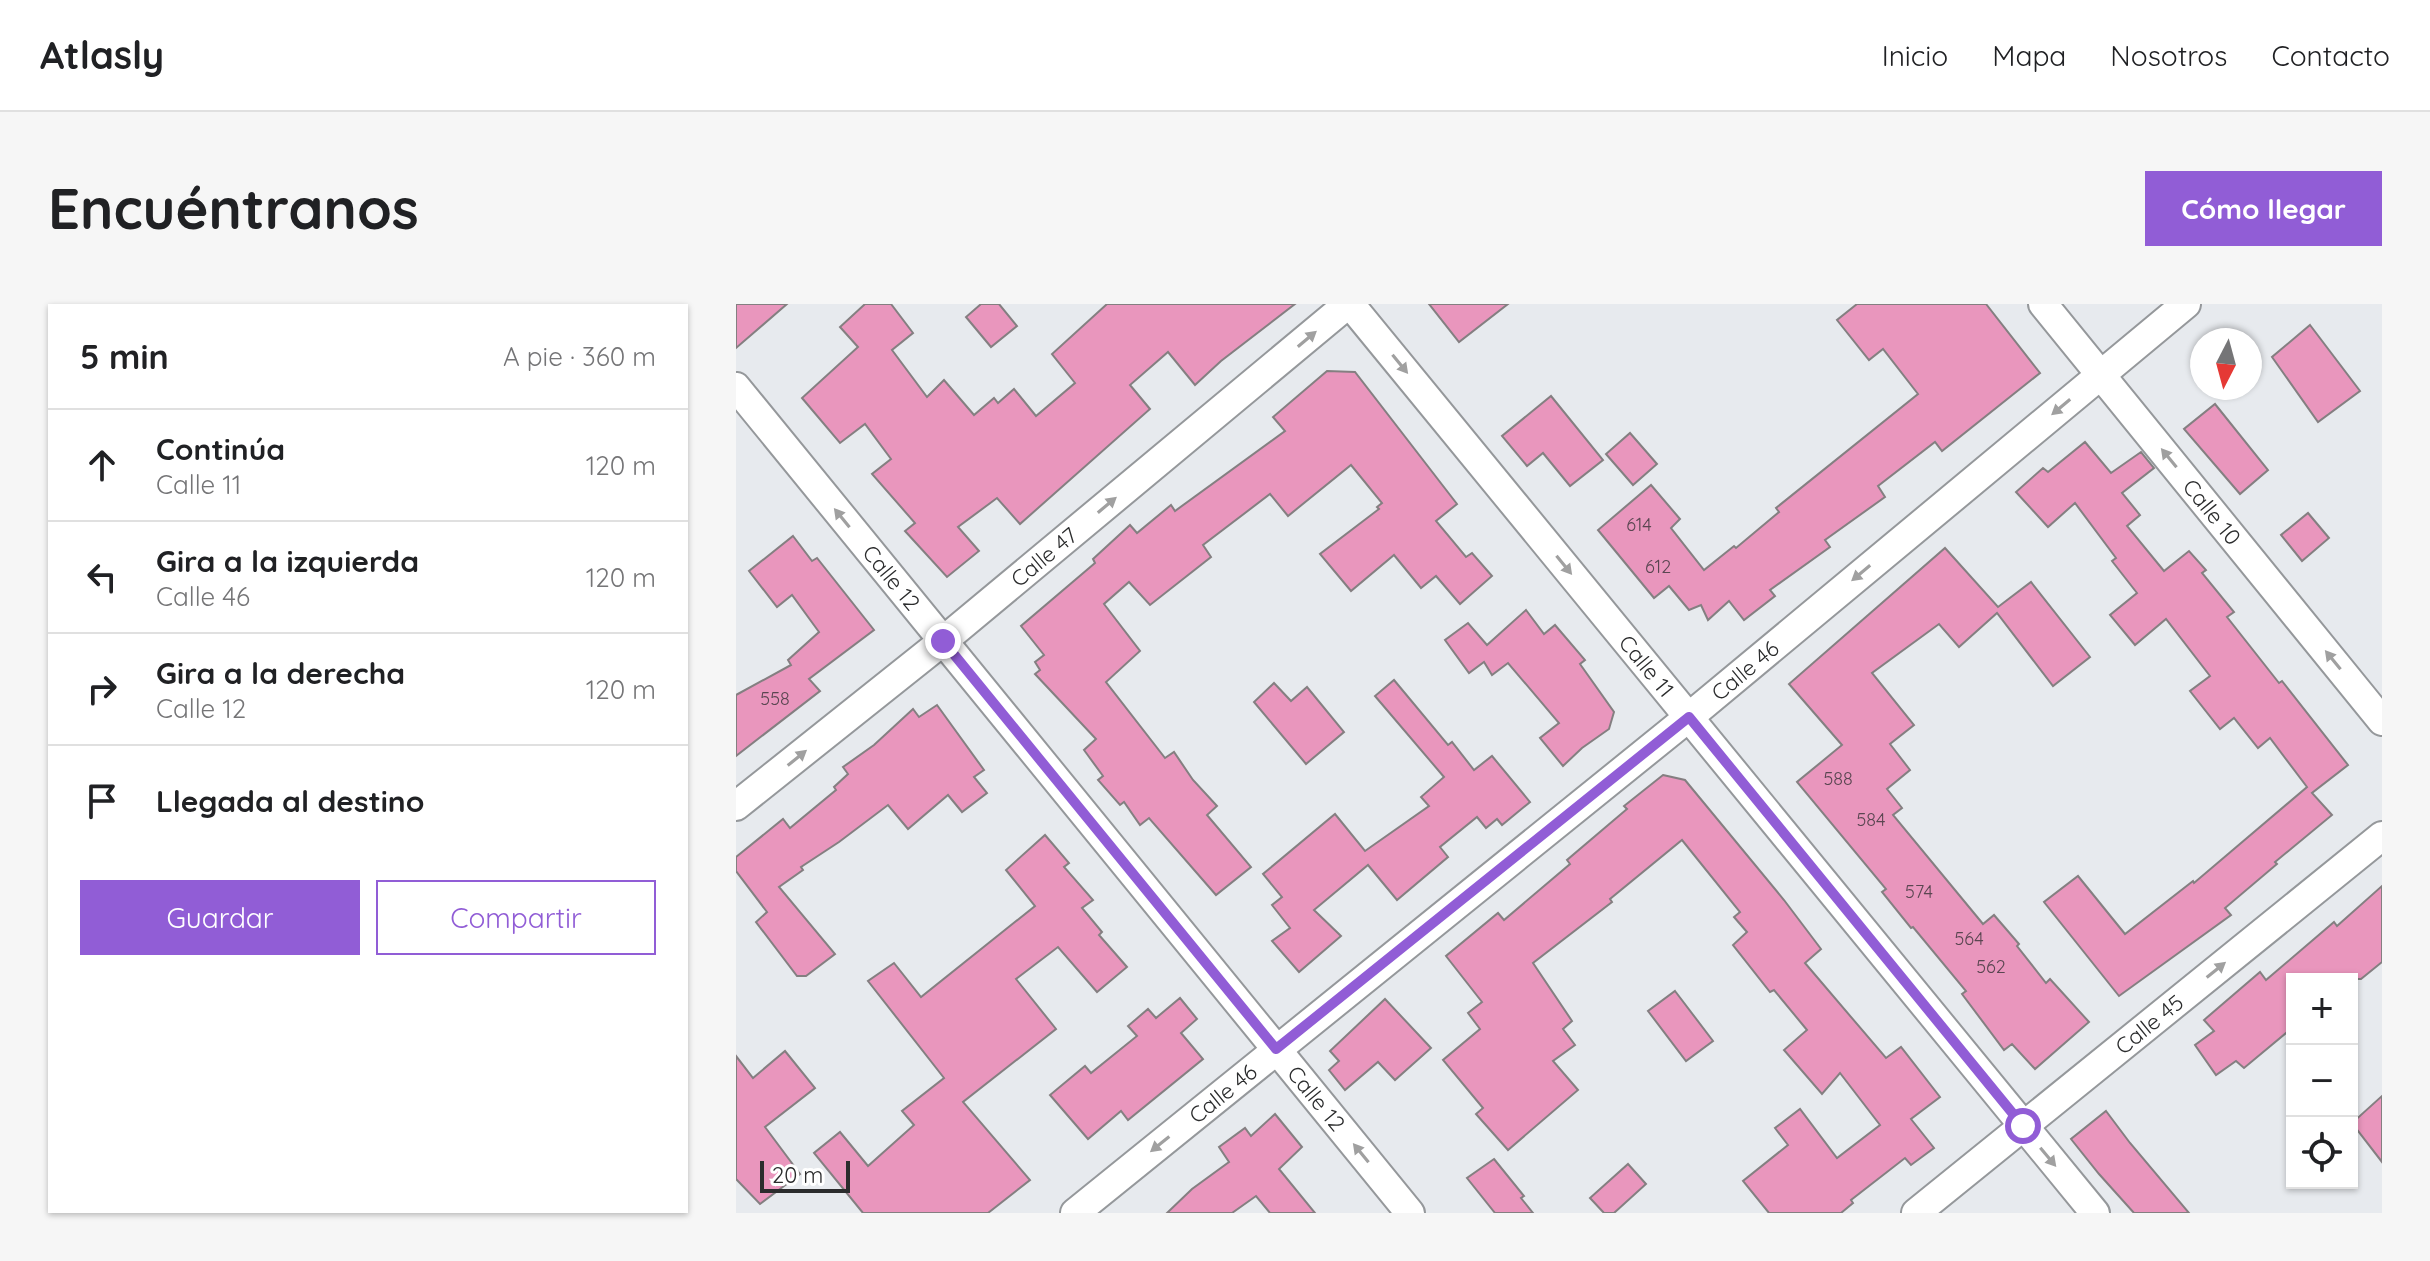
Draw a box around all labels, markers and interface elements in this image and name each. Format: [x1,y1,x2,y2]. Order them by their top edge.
text: Atlasly [40,31,164,79]
text: Inicio [1882,38,1948,73]
text: Mapa [1992,38,2066,73]
text: Nosotros [2110,38,2227,73]
text: Contacto [2271,38,2390,73]
button: Cómo llegar [2145,171,2382,246]
text: Encuéntranos [48,173,419,243]
north arrow [2190,328,2262,400]
one-way arrow [1297,331,1317,348]
text: 5 min [80,335,169,378]
text: A pie · 360 m [503,340,656,373]
one-way arrow [1391,354,1407,374]
one-way arrow [2051,398,2071,415]
text: Continúa [156,430,285,468]
icon: ahead [80,443,124,487]
text: 120 m [586,449,656,482]
one-way arrow [2161,449,2178,469]
text: Calle 11 [156,468,241,501]
street label: Calle 10 [2177,473,2247,551]
one-way arrow [1097,497,1117,514]
one-way arrow [834,508,851,528]
house number: 614 [1626,513,1652,536]
street label: Calle 47 [1005,521,1083,593]
street label: Calle 12 [857,539,927,616]
text: Gira a la izquierda [156,542,419,580]
icon: left [80,555,124,599]
one-way arrow [1556,555,1572,575]
house number: 612 [1645,555,1671,578]
text: 120 m [586,561,656,594]
one-way arrow [1851,564,1871,581]
text: Calle 46 [156,580,250,613]
route end [925,623,961,659]
street label: Calle 11 [1613,629,1680,703]
street label: Calle 46 [1705,634,1785,707]
one-way arrow [2325,651,2342,671]
text: Gira a la derecha [156,654,405,692]
icon: right [80,667,124,711]
text: 120 m [586,673,656,706]
house number: 558 [760,687,790,710]
text: Calle 12 [156,692,246,725]
one-way arrow [787,750,807,767]
house number: 588 [1823,767,1853,790]
icon: arrive [80,779,124,823]
text: Llegada al destino [156,782,424,820]
house number: 584 [1856,808,1886,831]
button: Guardar [80,880,360,955]
button: Compartir [376,880,656,955]
house number: 574 [1905,880,1933,903]
house number: 564 [1954,927,1984,950]
house number: 562 [1976,955,2006,978]
one-way arrow [2206,962,2226,979]
map controls [2286,973,2358,1189]
button: + [2286,973,2358,1045]
street label: Calle 45 [2109,988,2189,1060]
button: − [2286,1045,2358,1117]
street label: Calle 46 [1183,1058,1263,1129]
street label: Calle 12 [1281,1060,1351,1137]
route start [2005,1108,2041,1144]
button: locate [2286,1117,2358,1189]
one-way arrow [1150,1135,1170,1152]
one-way arrow [1353,1143,1370,1163]
one-way arrow [2039,1146,2056,1166]
scale bar [760,1157,850,1193]
text: 20 m [772,1161,823,1189]

